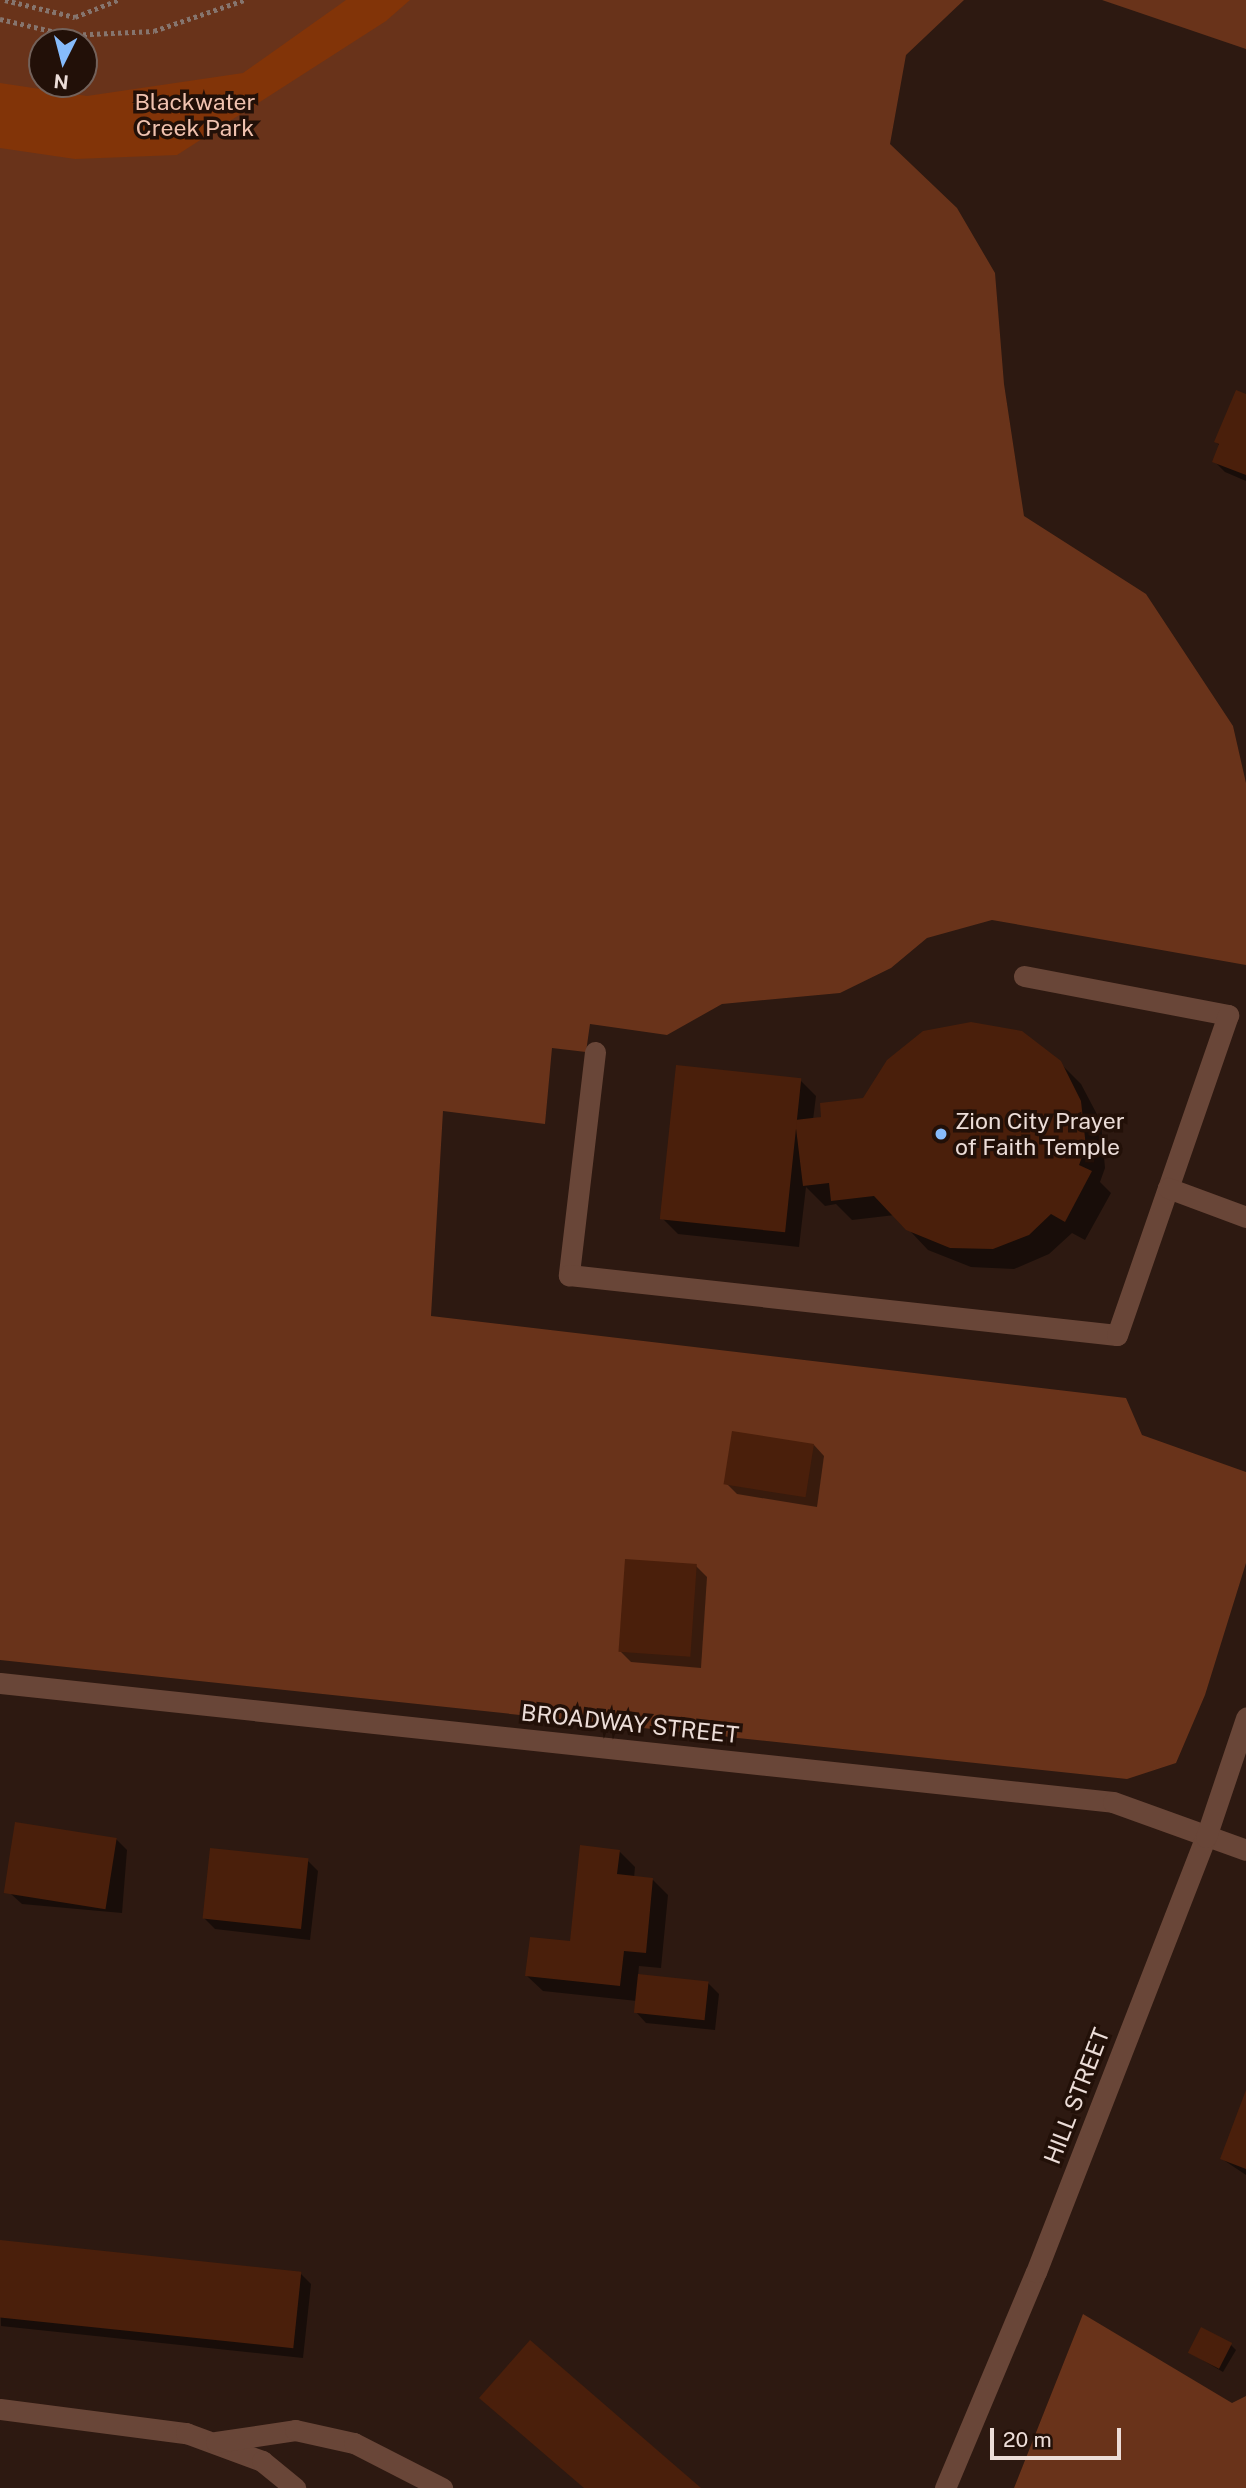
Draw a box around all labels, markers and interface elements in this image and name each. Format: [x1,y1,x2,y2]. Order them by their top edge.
north arrow [28,28,98,98]
text: N [52,70,70,94]
park label: Blackwater Creek Park [134,88,256,142]
place label: Zion City Prayer of Faith Temple [955,1107,1125,1161]
marker: Zion City Prayer of Faith Temple [933,1126,949,1142]
street label: BROADWAY STREET [520,1699,740,1749]
street label: HILL STREET [1038,2024,1116,2168]
scale bar [994,2414,1125,2458]
text: 20 m [1003,2427,1052,2452]

